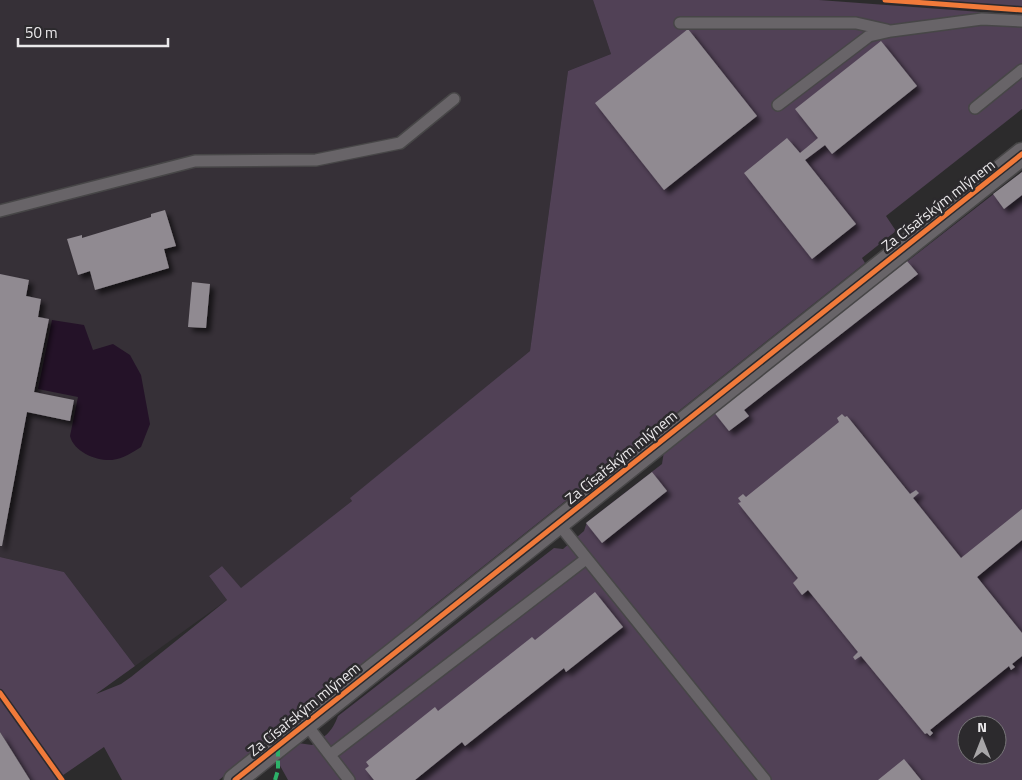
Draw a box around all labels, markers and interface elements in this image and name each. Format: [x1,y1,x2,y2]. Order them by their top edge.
scale bar [18,15,168,47]
text: 50 m [25,21,58,44]
street label: Za Císařským mlýnem [876,153,1000,257]
street label: Za Císařským mlýnem [560,404,682,510]
street label: Za Císařským mlýnem [243,656,365,762]
north arrow [957,715,1007,765]
text: N [977,716,987,737]

